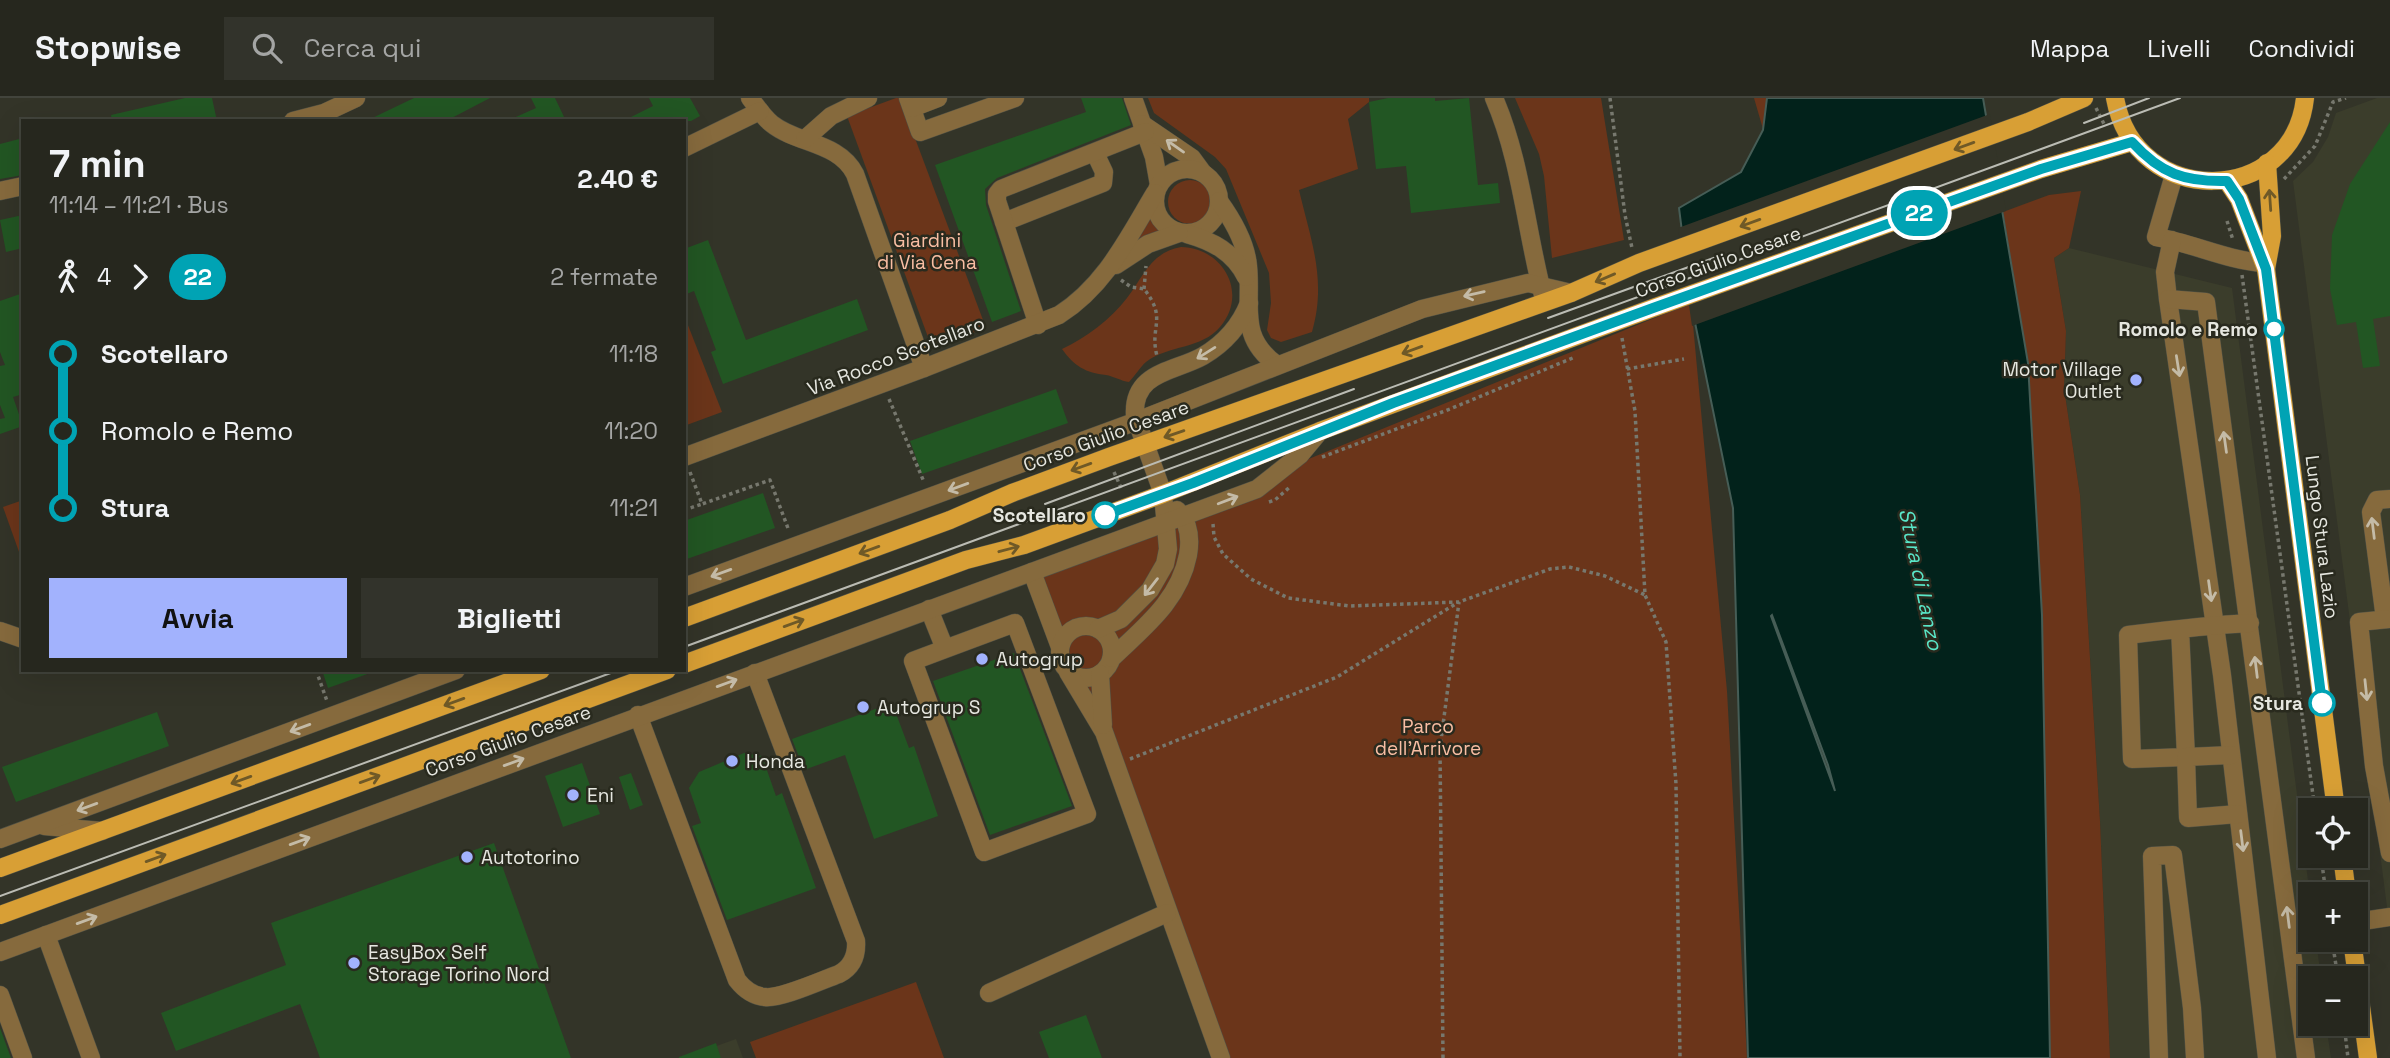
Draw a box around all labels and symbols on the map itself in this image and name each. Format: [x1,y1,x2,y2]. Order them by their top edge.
one-way arrow [1166,139,1185,153]
one-way arrow [1953,141,1975,153]
one-way arrow [2264,188,2277,211]
line badge: 22 [1888,190,1951,236]
one-way arrow [1739,218,1761,231]
street label: Corso Giulio Cesare [1632,220,1804,304]
park label: Giardini di Via Cena [877,228,977,275]
one-way arrow [1595,272,1616,285]
one-way arrow [1463,288,1486,302]
street label: Via Rocco Scotellaro [804,311,988,401]
place label: Romolo e Remo [2118,317,2258,342]
marker: Romolo e Remo [2264,319,2284,339]
one-way arrow [1402,345,1424,358]
one-way arrow [1197,346,1217,360]
one-way arrow [2172,354,2185,377]
place label: Motor Village Outlet [2002,357,2122,404]
marker: Motor Village Outlet [2128,372,2144,388]
street label: Corso Giulio Cesare [1020,394,1192,478]
one-way arrow [1164,429,1186,441]
one-way arrow [2219,431,2232,454]
street label: Lungo Stura Lazio [2300,454,2344,620]
one-way arrow [1070,462,1092,474]
one-way arrow [947,482,969,494]
one-way arrow [1217,492,1239,505]
marker: Scotellaro [1092,502,1118,528]
place label: Scotellaro [993,503,1086,528]
water label: Stura di Lanzo [1893,506,1949,653]
one-way arrow [2367,518,2380,540]
one-way arrow [998,541,1020,554]
one-way arrow [859,545,881,557]
one-way arrow [710,568,732,581]
one-way arrow [1144,578,1159,596]
one-way arrow [2204,580,2217,602]
one-way arrow [783,616,805,629]
place label: Autogrup [996,647,1083,672]
marker: Autogrup [974,651,990,667]
one-way arrow [2249,657,2262,679]
one-way arrow [716,676,738,688]
one-way arrow [2360,679,2373,701]
marker: Stura [2309,690,2335,716]
place label: Stura [2253,691,2303,716]
place label: Autogrup S [877,695,980,720]
one-way arrow [444,697,466,709]
street label: Corso Giulio Cesare [422,699,594,783]
marker: Autogrup S [855,699,871,715]
park label: Parco dell'Arrivore [1375,714,1481,761]
one-way arrow [290,723,312,735]
place label: Honda [746,749,805,774]
marker: Honda [724,753,740,769]
one-way arrow [502,754,524,767]
one-way arrow [358,772,380,785]
one-way arrow [230,775,252,788]
place label: Eni [587,783,614,808]
marker: Eni [565,787,581,803]
one-way arrow [77,802,99,814]
one-way arrow [2235,830,2248,852]
one-way arrow [289,834,311,846]
place label: Autotorino [481,845,580,870]
marker: Autotorino [459,849,475,865]
one-way arrow [144,850,166,863]
one-way arrow [2282,907,2295,929]
one-way arrow [76,913,98,925]
place label: EasyBox Self Storage Torino Nord [368,940,550,987]
marker: EasyBox Self Storage Torino Nord [346,955,362,971]

